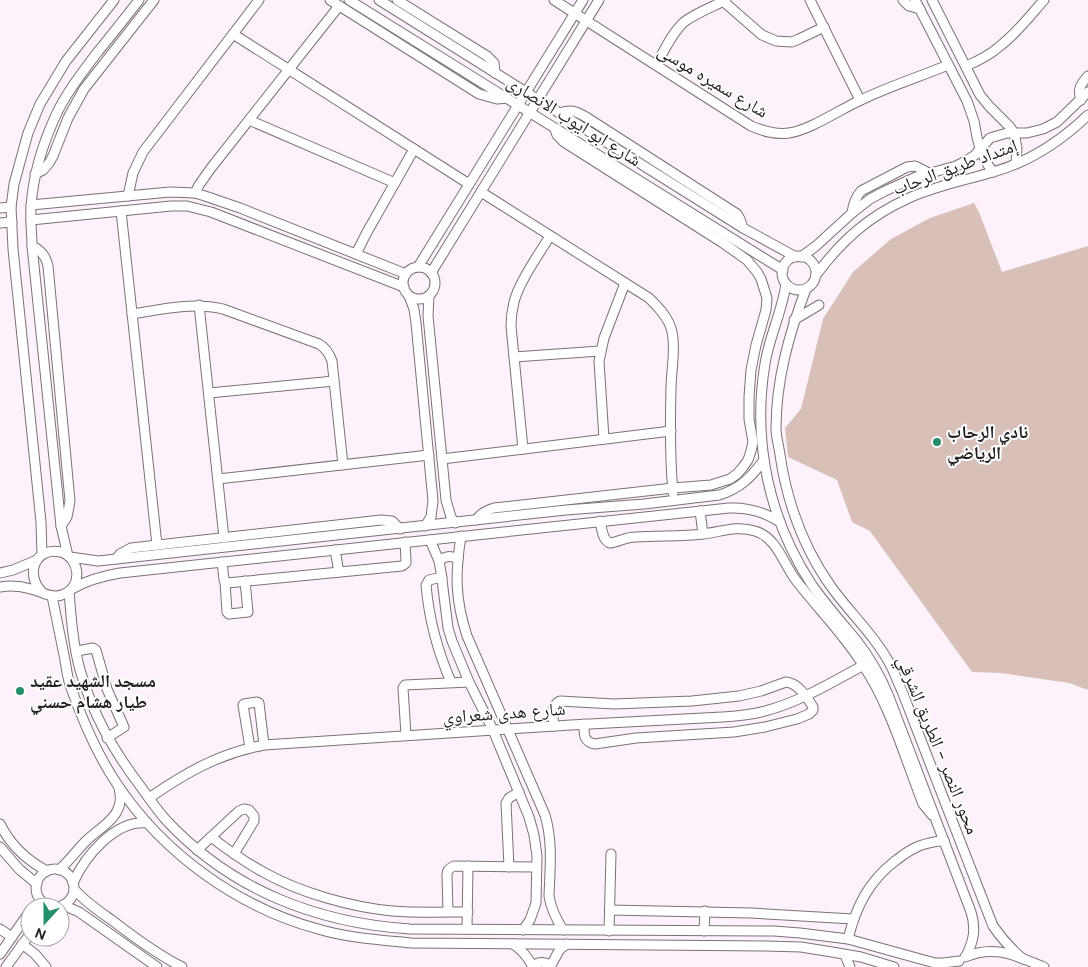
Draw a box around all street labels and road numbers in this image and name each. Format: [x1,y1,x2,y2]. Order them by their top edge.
street label: شارع سميره موسى [653,39,773,123]
street label: شارع ابو ايوب الانصارى [502,70,646,172]
street label: إمتداد طريق الرحاب [889,133,1021,201]
street label: محور النصر - الطريق الشرقي [889,652,985,839]
street label: شارع هدى شعراوي [442,697,566,732]

